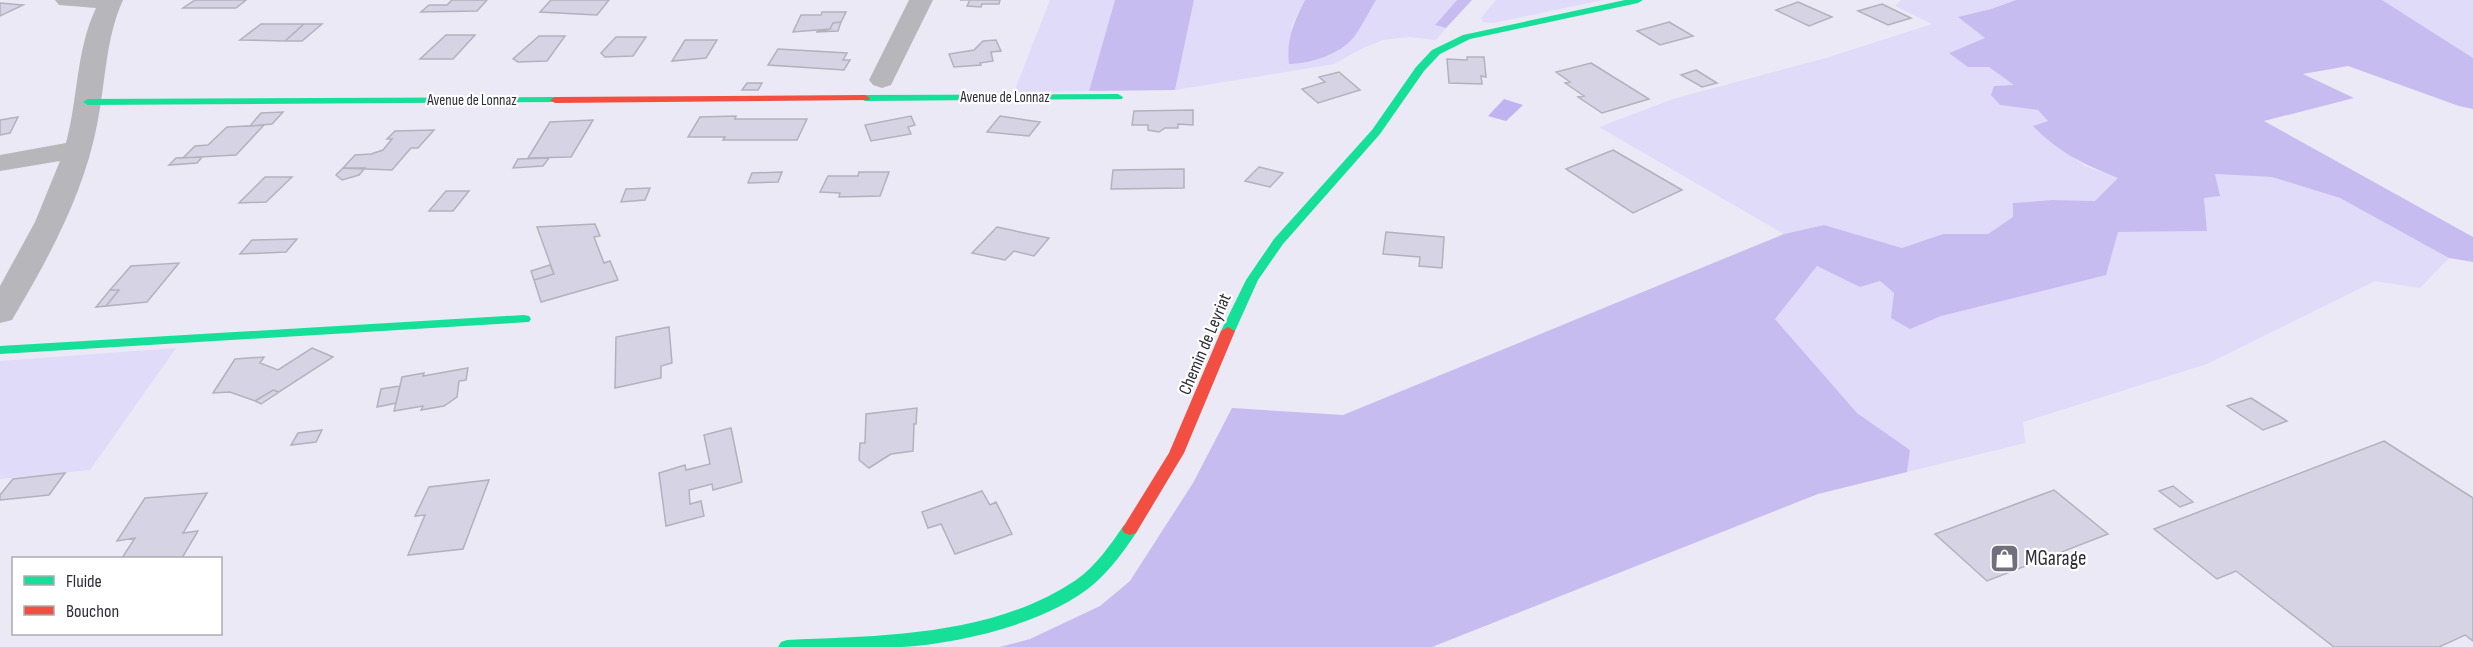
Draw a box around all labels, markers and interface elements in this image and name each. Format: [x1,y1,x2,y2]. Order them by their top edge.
street label: Avenue de Lonnaz [959,88,1050,107]
street label: Avenue de Lonnaz [426,91,517,110]
street label: Chemin de Leyriat [1174,290,1236,398]
shop icon: MGarage [1988,542,2020,574]
place label: MGarage [2025,546,2086,571]
legend [12,557,222,635]
text: Fluide [66,571,102,592]
text: Bouchon [66,601,119,622]

